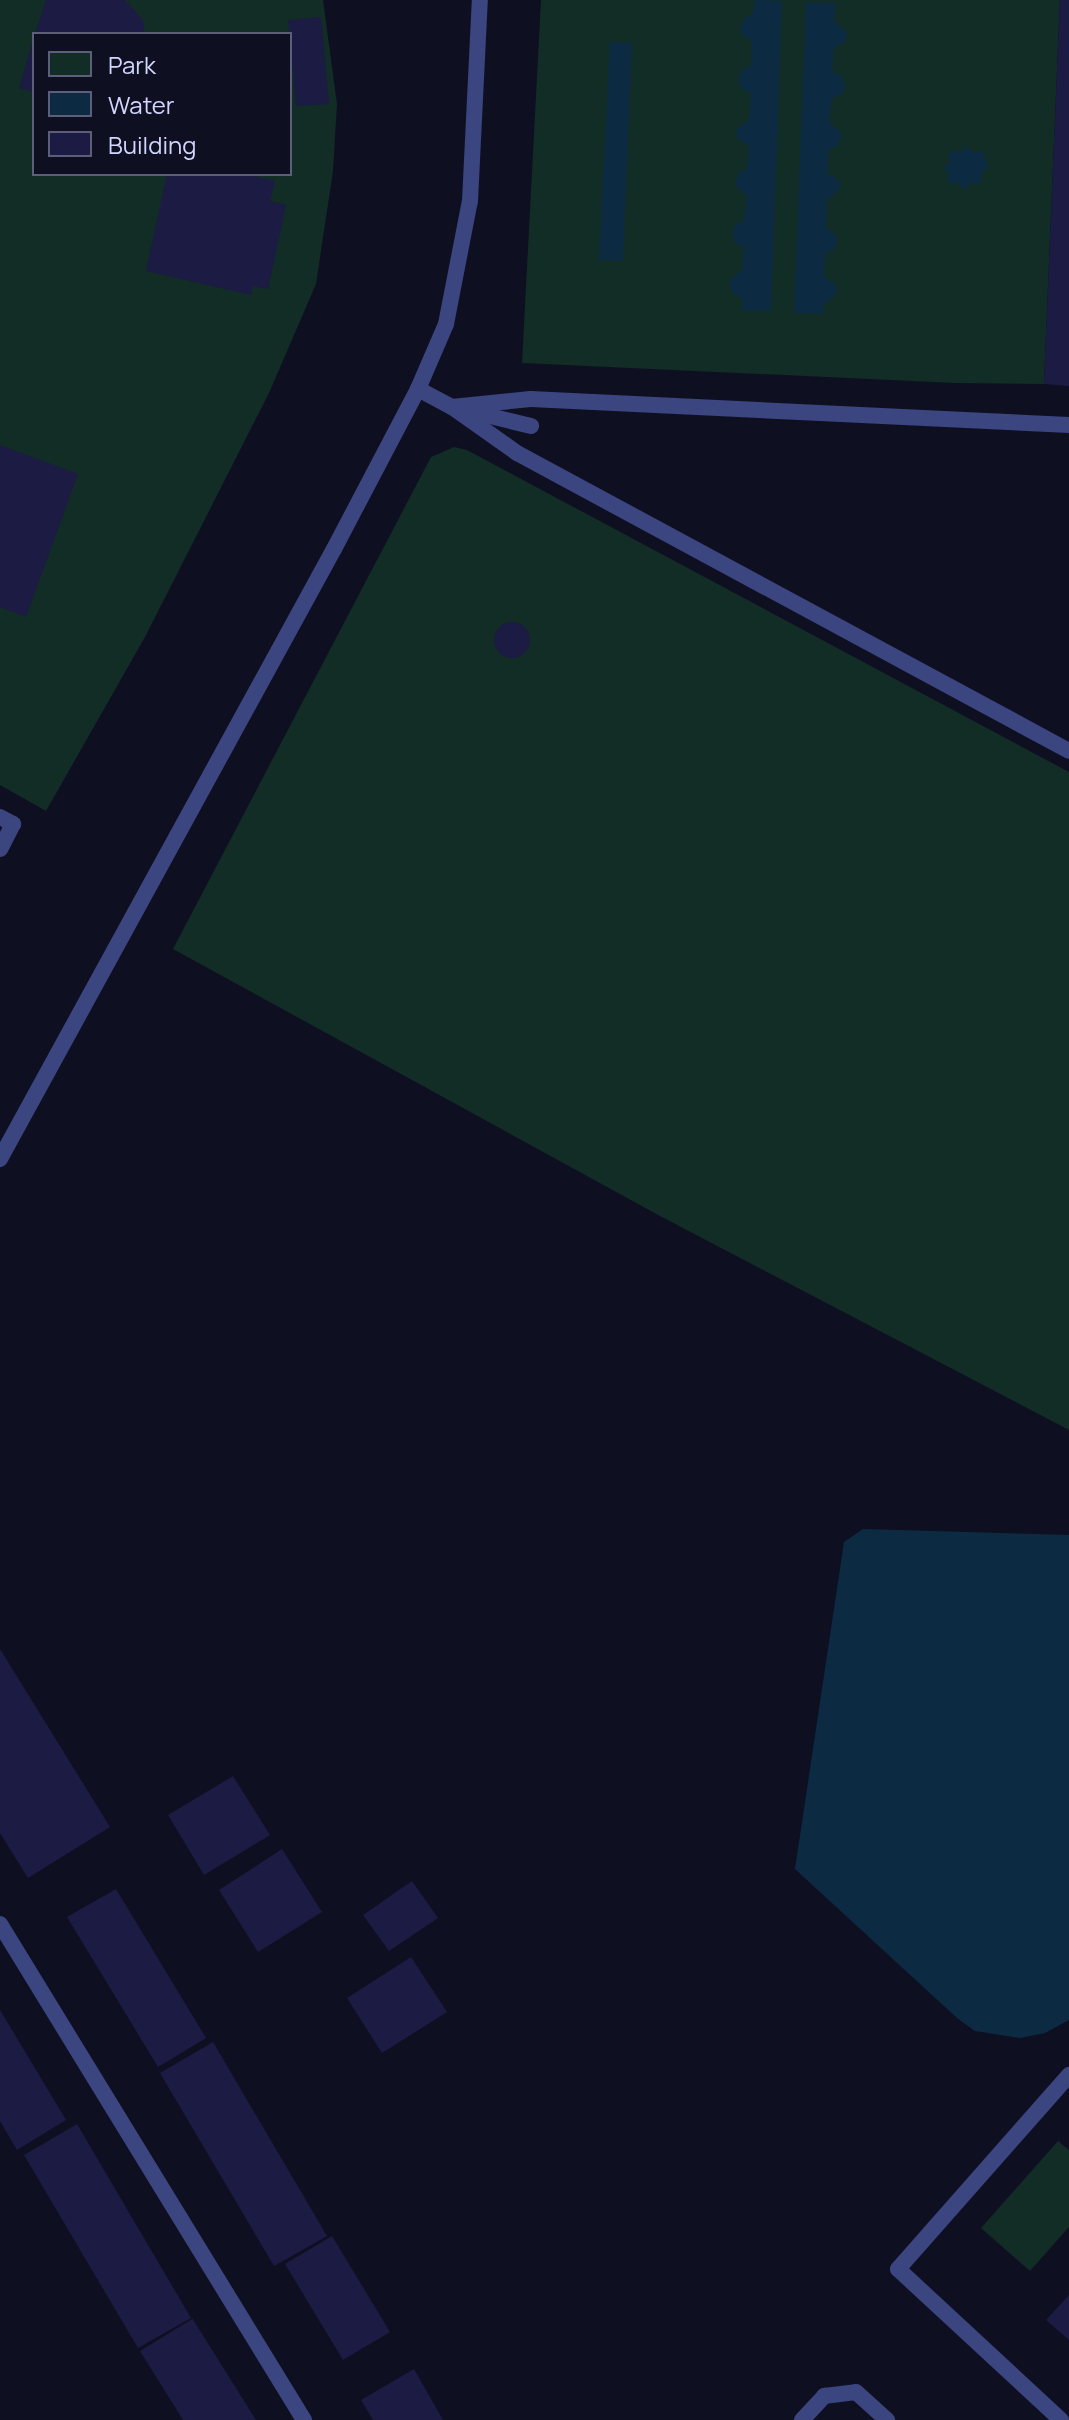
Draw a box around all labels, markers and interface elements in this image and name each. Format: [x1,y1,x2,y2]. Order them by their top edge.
legend [32,32,292,176]
text: Park [108,48,156,81]
text: Water [108,88,175,121]
text: Building [108,128,196,161]

